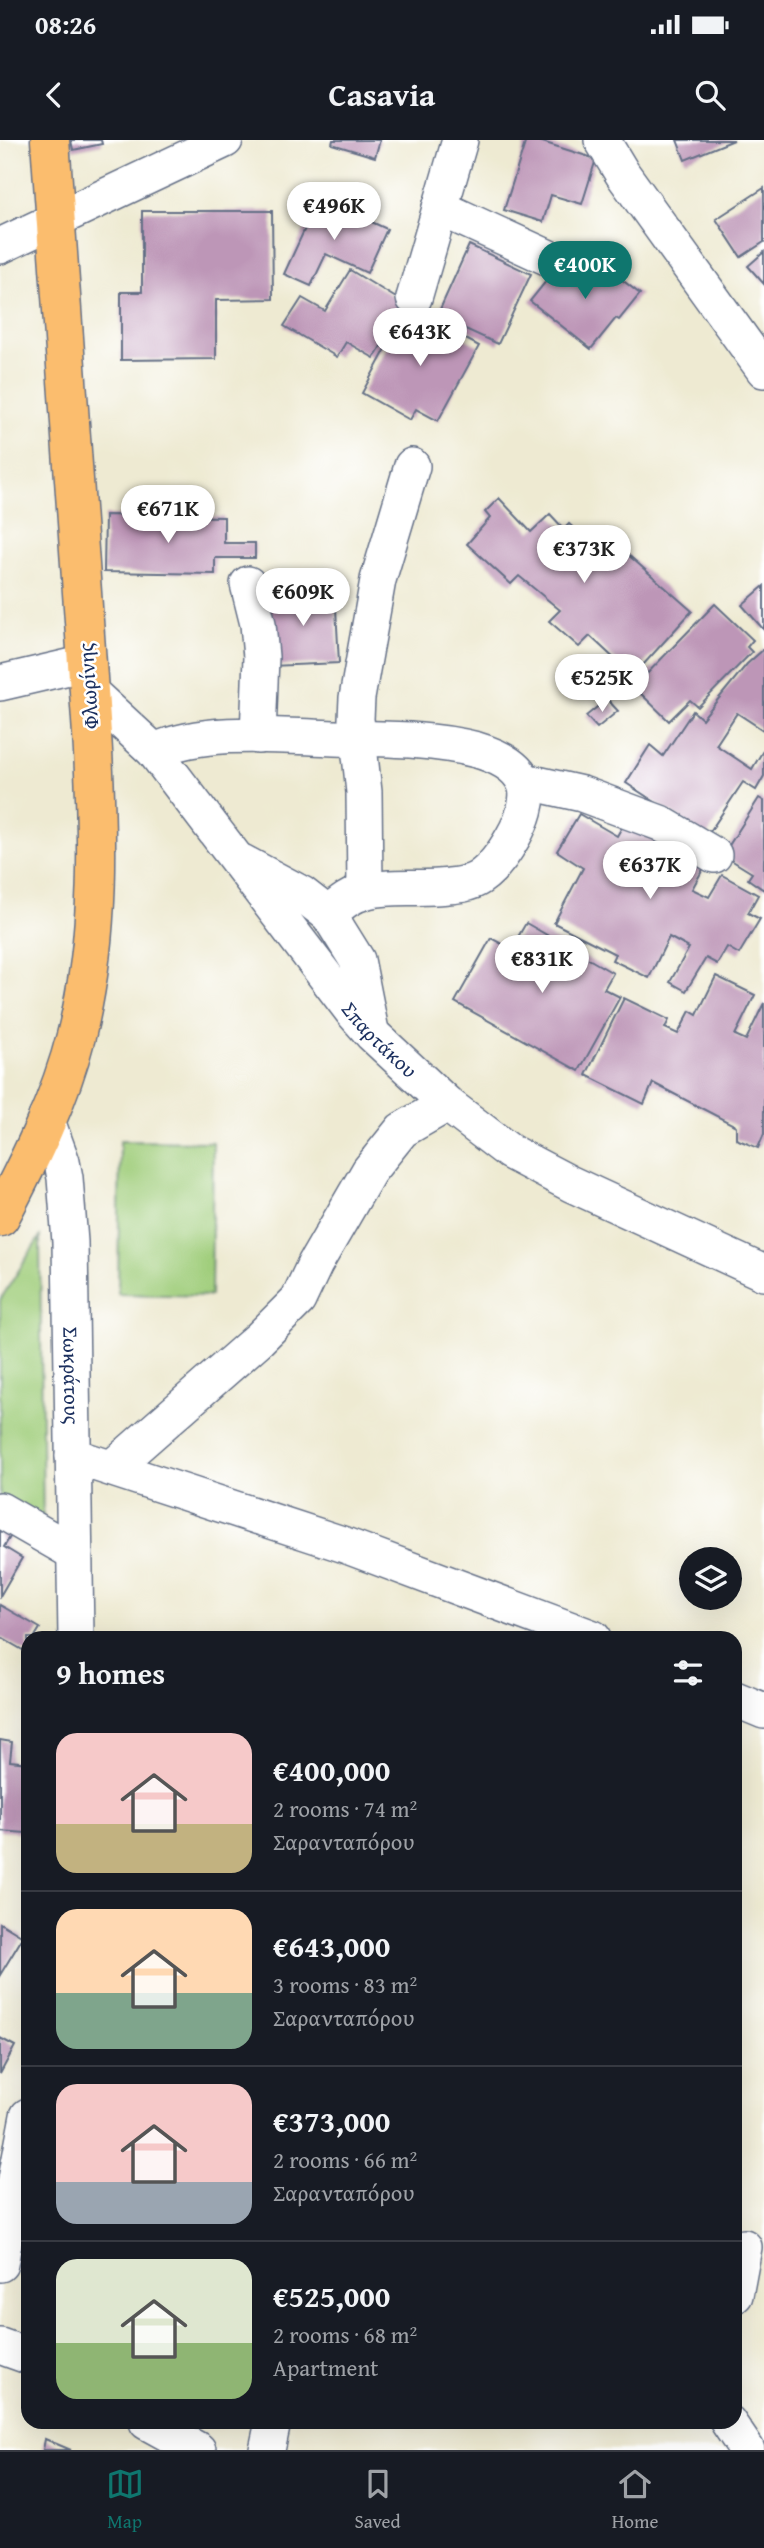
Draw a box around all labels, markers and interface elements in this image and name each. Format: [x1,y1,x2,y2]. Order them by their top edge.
text: 08:26 [35,5,96,44]
text: Casavia [329,71,435,118]
icon: back [35,76,73,114]
icon: search [691,76,729,114]
pin: €496K [285,182,383,242]
text: €496K [303,188,365,221]
pin: €400K [536,242,634,301]
text: €400K [554,247,616,280]
pin: €643K [371,308,469,368]
text: €643K [389,314,451,347]
pin: €671K [119,486,217,545]
text: €671K [137,491,199,524]
pin: €373K [535,526,633,585]
text: €373K [553,531,615,564]
pin: €609K [254,568,352,628]
text: €609K [272,574,334,607]
street label: Φλωρίνης [70,642,106,730]
pin: €525K [553,654,651,714]
text: €525K [571,660,633,693]
pin: €637K [601,842,699,901]
text: €637K [619,847,681,880]
pin: €831K [493,936,591,995]
text: €831K [511,941,573,974]
street label: Σπαρτάκου [334,995,425,1085]
street label: Σωκράτους [56,1327,88,1425]
map controls [679,1547,742,1610]
button: layers [679,1547,742,1610]
text: 9 homes [56,1651,165,1695]
icon: filters [669,1654,707,1692]
text: €400,000 [273,1748,390,1792]
icon: home [112,1761,196,1845]
text: 2 rooms · 74 m² [273,1792,417,1825]
text: Σαρανταπόρου [273,1825,414,1858]
text: €643,000 [273,1924,390,1968]
icon: home [112,1937,196,2021]
text: 3 rooms · 83 m² [273,1968,417,2001]
text: Σαρανταπόρου [273,2001,414,2034]
text: €373,000 [273,2099,390,2143]
icon: home [112,2112,196,2196]
text: 2 rooms · 66 m² [273,2143,417,2176]
text: Σαρανταπόρου [273,2176,414,2209]
text: €525,000 [273,2274,390,2318]
icon: home [112,2287,196,2371]
text: 2 rooms · 68 m² [273,2318,417,2351]
text: Apartment [273,2351,378,2384]
tab: Map [106,2465,144,2535]
tab: Saved [355,2465,401,2535]
tab: Home [612,2465,658,2535]

